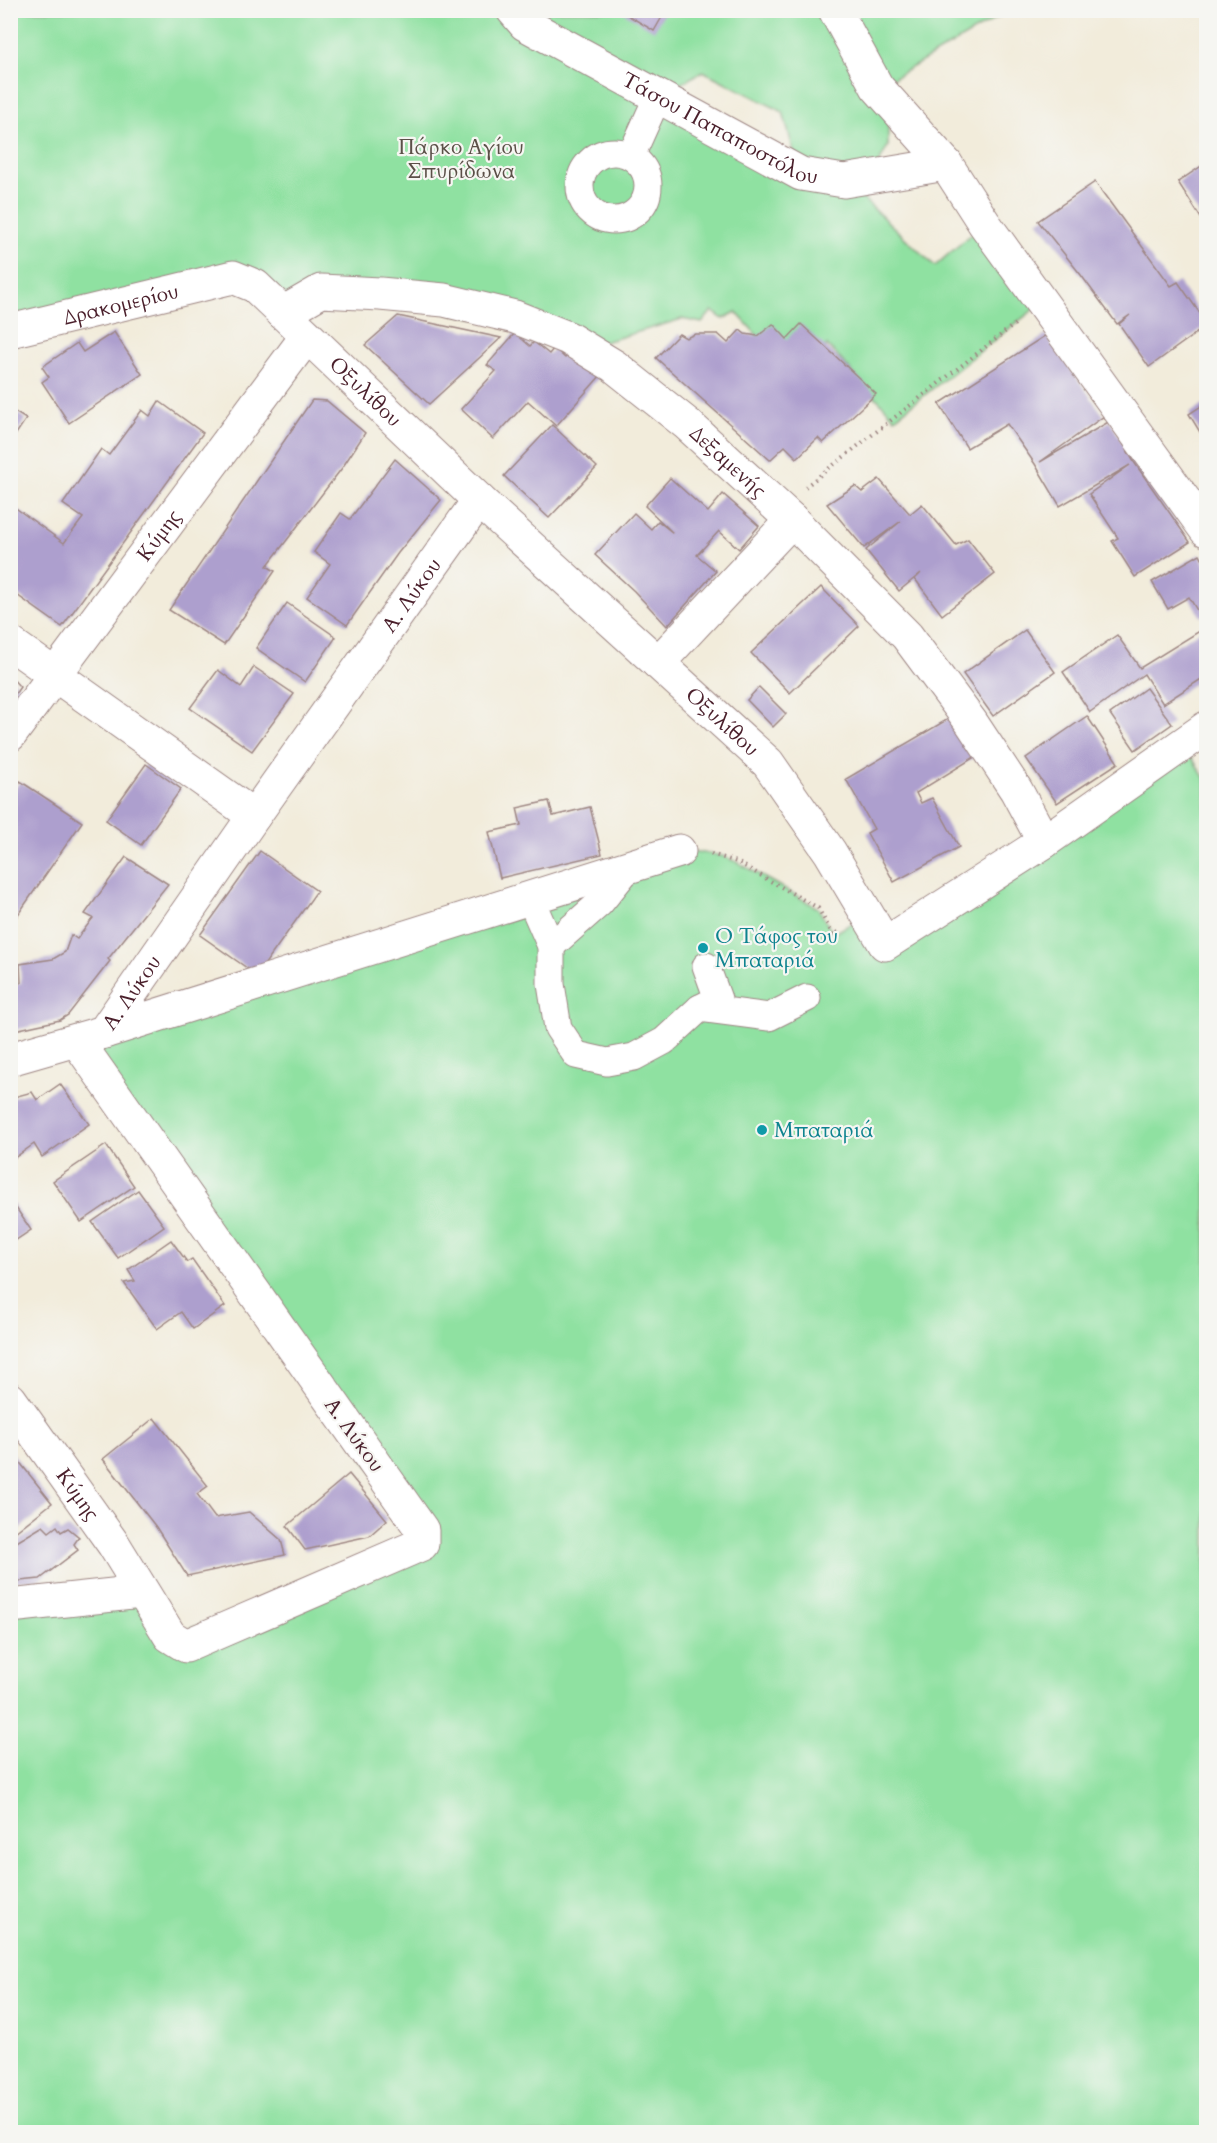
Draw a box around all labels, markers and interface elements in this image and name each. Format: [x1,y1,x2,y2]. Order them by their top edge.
street label: Τάσου Παπαποστόλου [617,65,820,191]
park label: Πάρκο Αγίου Σπυρίδωνα [398,133,524,186]
street label: Δρακομερίου [60,276,181,332]
street label: Οξυλίθου [323,350,408,433]
street label: Δεξαμενής [683,419,773,504]
street label: Κύμης [130,503,188,567]
street label: Α. Λύκου [375,552,448,638]
street label: Οξυλίθου [679,680,766,763]
place label: Ο Τάφος του Μπαταριά [715,922,838,975]
marker: Ο Τάφος του Μπαταριά [696,941,710,955]
street label: Α. Λύκου [95,949,168,1036]
place label: Μπαταριά [774,1116,874,1145]
marker: Μπαταριά [755,1123,769,1137]
street label: Α. Λύκου [317,1392,391,1478]
street label: Κύμης [49,1462,106,1526]

